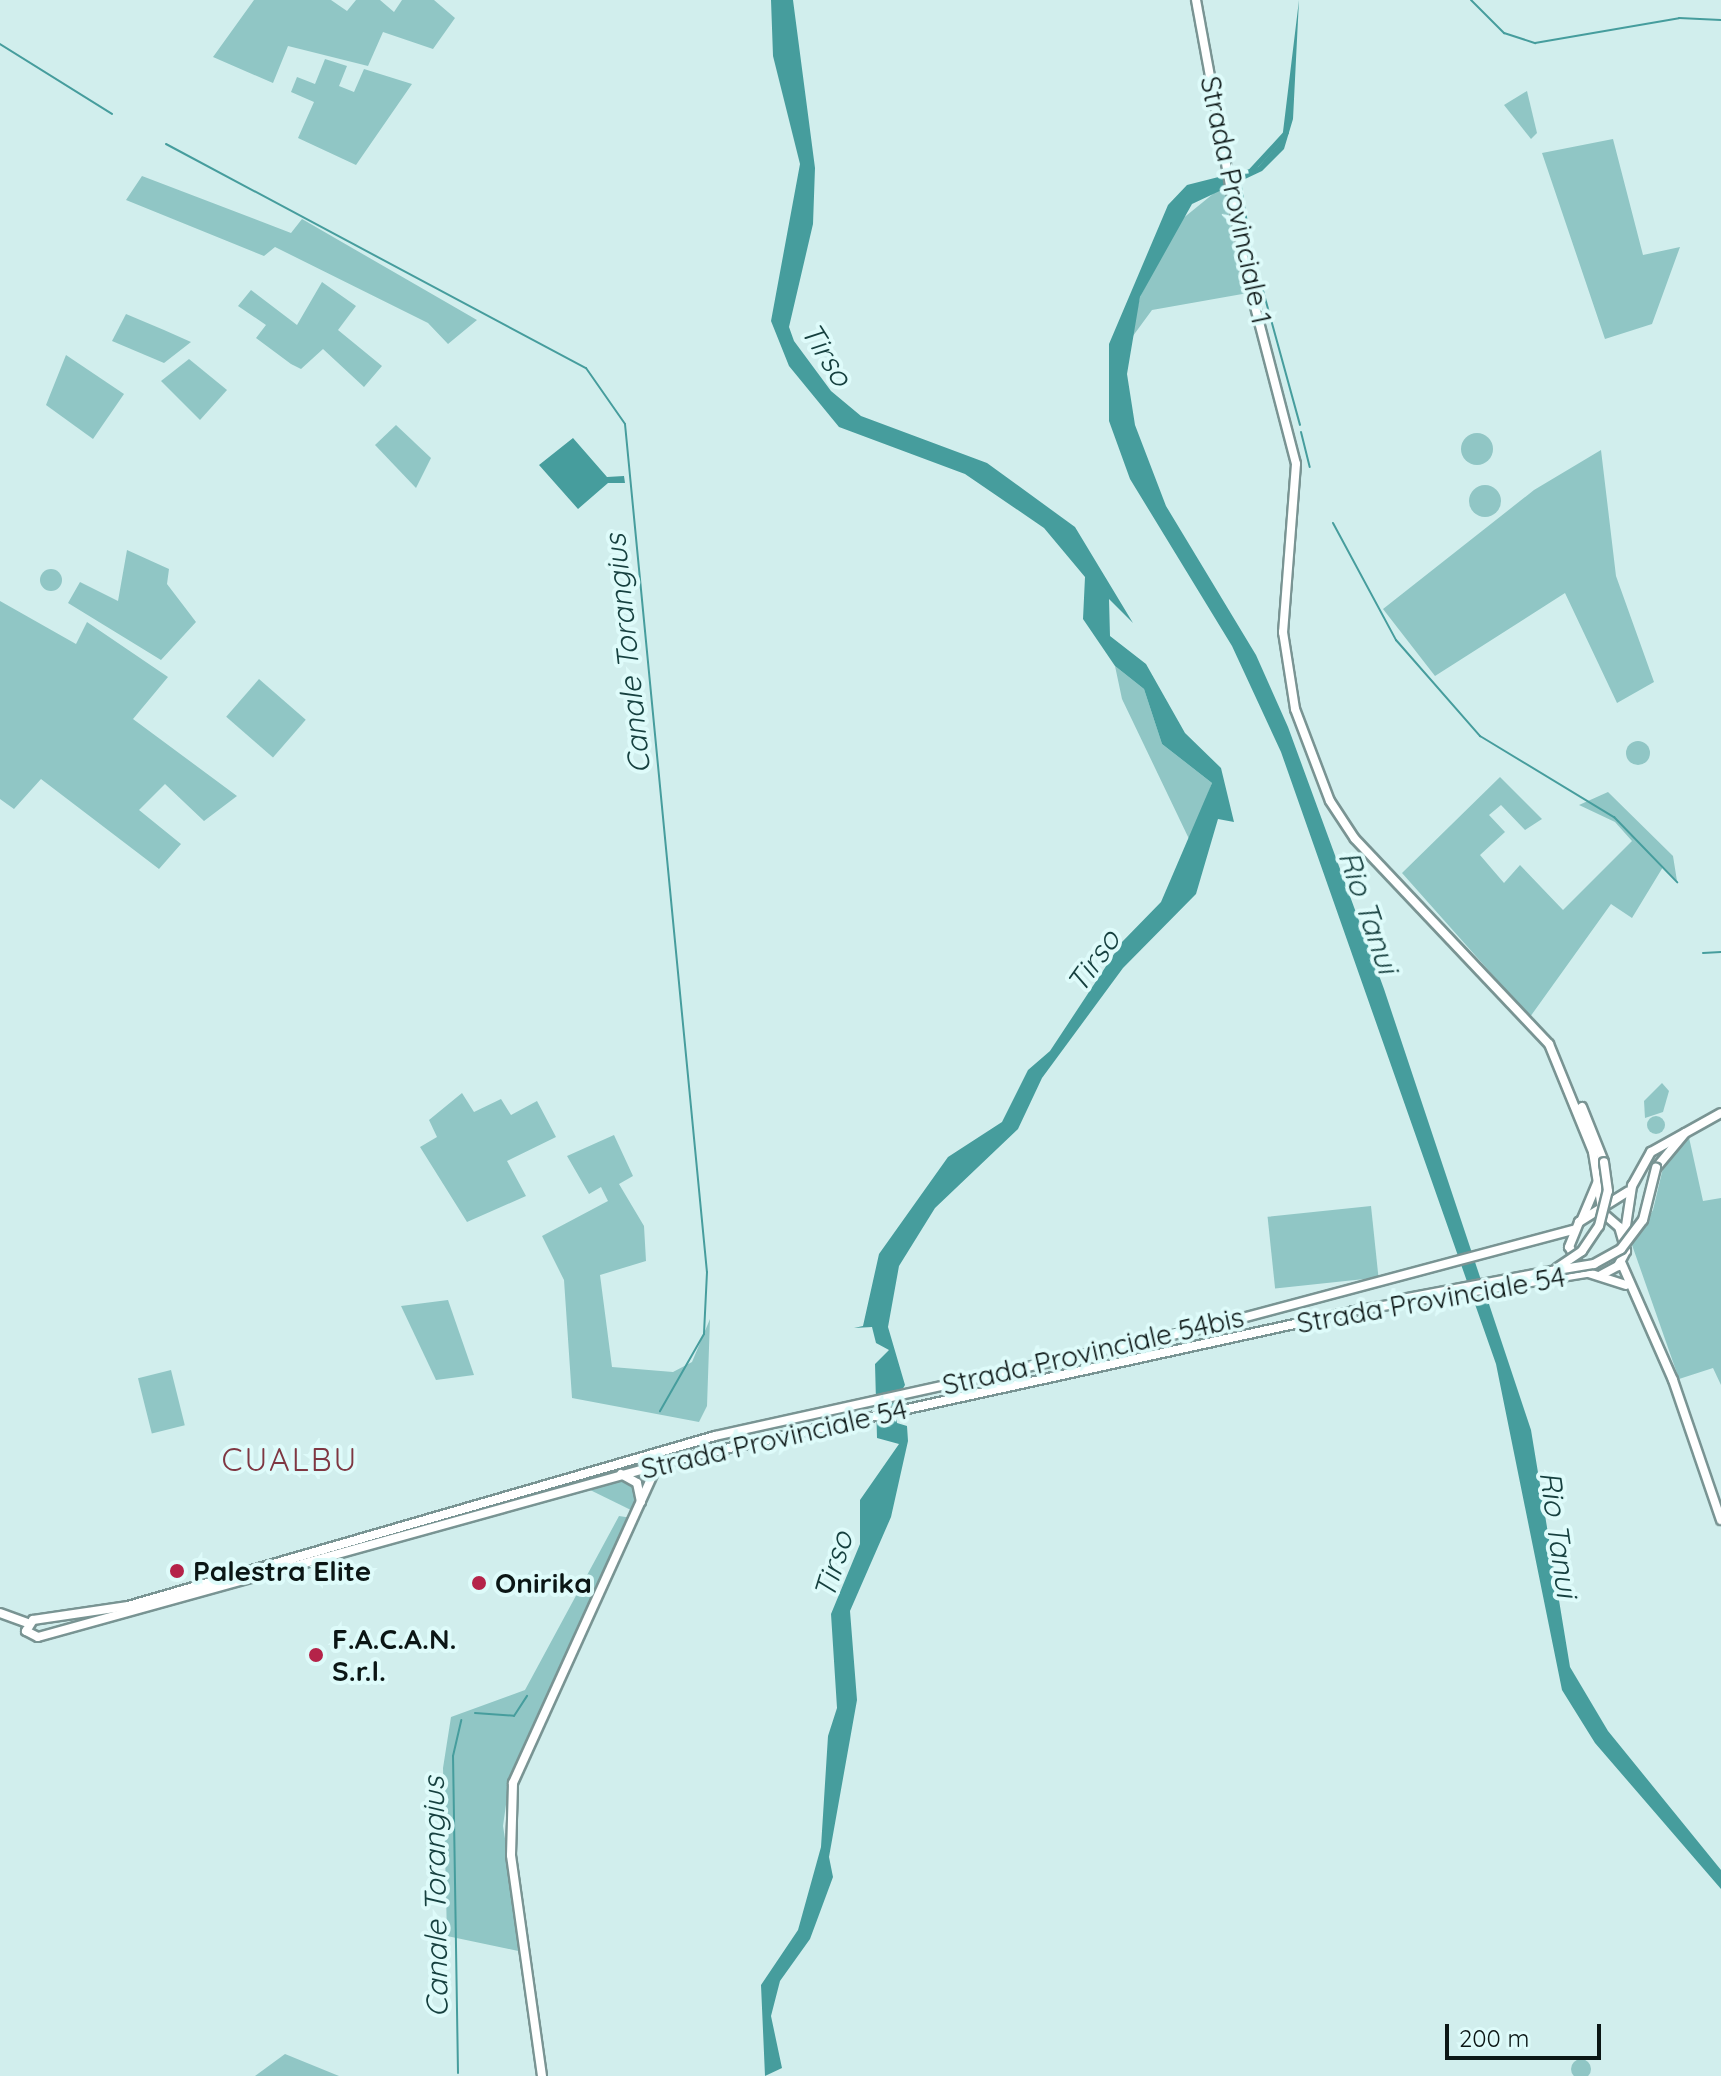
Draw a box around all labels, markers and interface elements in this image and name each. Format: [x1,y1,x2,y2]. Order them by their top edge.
street label: Strada Provinciale 1 [1193,73,1279,327]
water label: Tirso [794,316,860,392]
water label: Canale Torangius [597,532,657,776]
water label: Rio Tanui [1331,846,1407,978]
water label: Tirso [1059,923,1127,999]
street label: Strada Provinciale 54 [1294,1260,1568,1340]
street label: Strada Provinciale 54bis [939,1300,1247,1402]
street label: Strada Provinciale 54 [638,1392,910,1486]
district label: CUALBU [222,1440,358,1478]
water label: Rio Tanui [1532,1469,1586,1599]
water label: Tirso [806,1527,860,1603]
place label: Palestra Elite [193,1554,371,1588]
marker: Palestra Elite [168,1562,186,1580]
place label: Onirika [495,1566,592,1600]
marker: Onirika [470,1574,488,1592]
place label: F.A.C.A.N. S.r.l. [332,1622,457,1688]
marker: F.A.C.A.N. S.r.l. [307,1646,325,1664]
water label: Canale Torangius [415,1776,455,2018]
scale bar [1449,2008,1605,2058]
text: 200 m [1459,2023,1529,2053]

